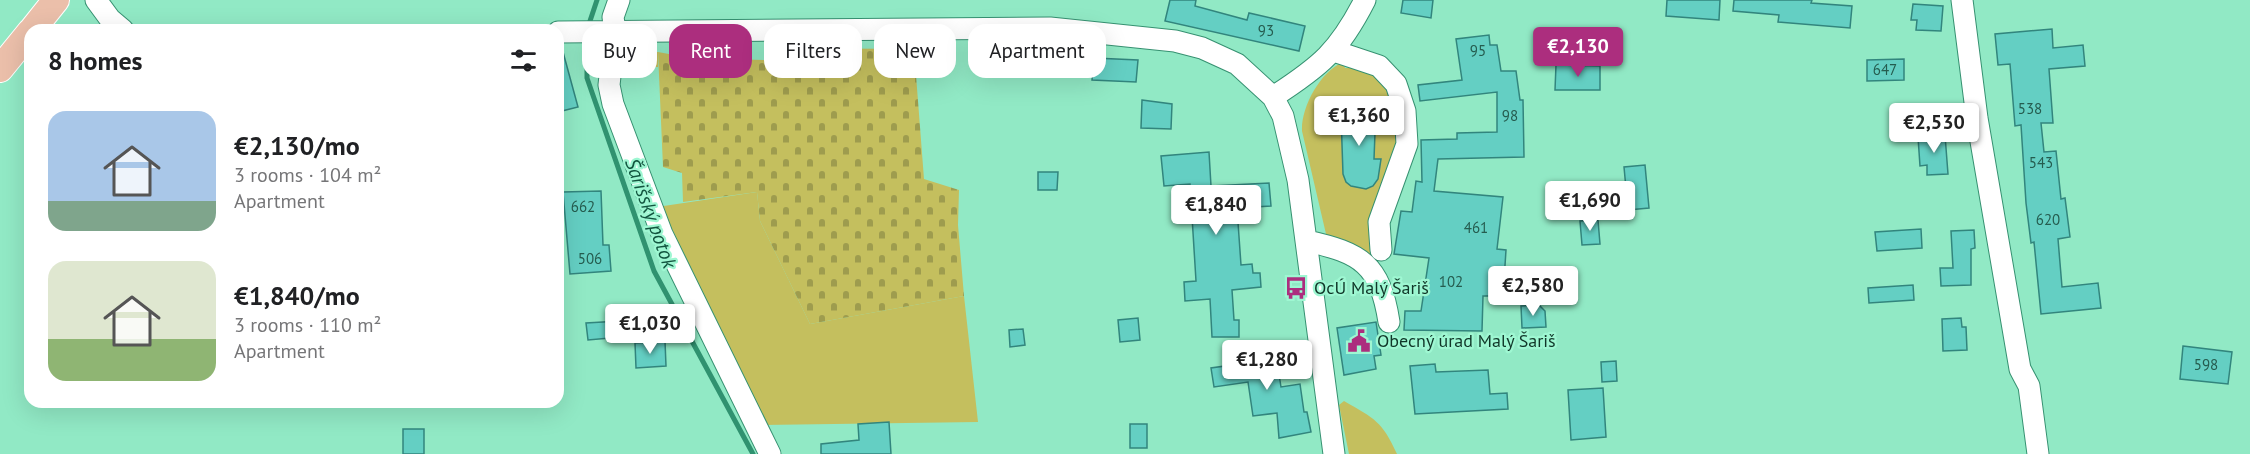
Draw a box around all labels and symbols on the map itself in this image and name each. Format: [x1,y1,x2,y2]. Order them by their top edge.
house number: 93 [1258,21,1274,40]
pin: €2,130 [1529,27,1627,78]
house number: 95 [1470,41,1486,60]
house number: 647 [1873,60,1897,79]
pin: €1,360 [1310,96,1408,147]
house number: 538 [2018,99,2042,118]
pin: €2,530 [1885,103,1983,154]
house number: 98 [1502,106,1518,125]
house number: 543 [2029,153,2053,172]
water label: Šarišský potok [619,154,683,273]
pin: €1,690 [1541,181,1639,232]
pin: €1,840 [1167,185,1265,236]
house number: 662 [571,197,595,216]
house number: 620 [2036,210,2060,229]
house number: 461 [1464,218,1488,237]
house number: 506 [578,249,602,268]
pin: €2,580 [1484,266,1582,317]
house number: 102 [1439,272,1463,291]
bus stop icon: OcÚ Malý Šariš [1283,275,1309,301]
place label: OcÚ Malý Šariš [1314,276,1429,299]
pin: €1,030 [601,304,699,355]
public building icon: Obecný úrad Malý Šariš [1346,328,1372,354]
place label: Obecný úrad Malý Šariš [1377,329,1556,352]
pin: €1,280 [1218,340,1316,391]
house number: 598 [2194,355,2218,374]

